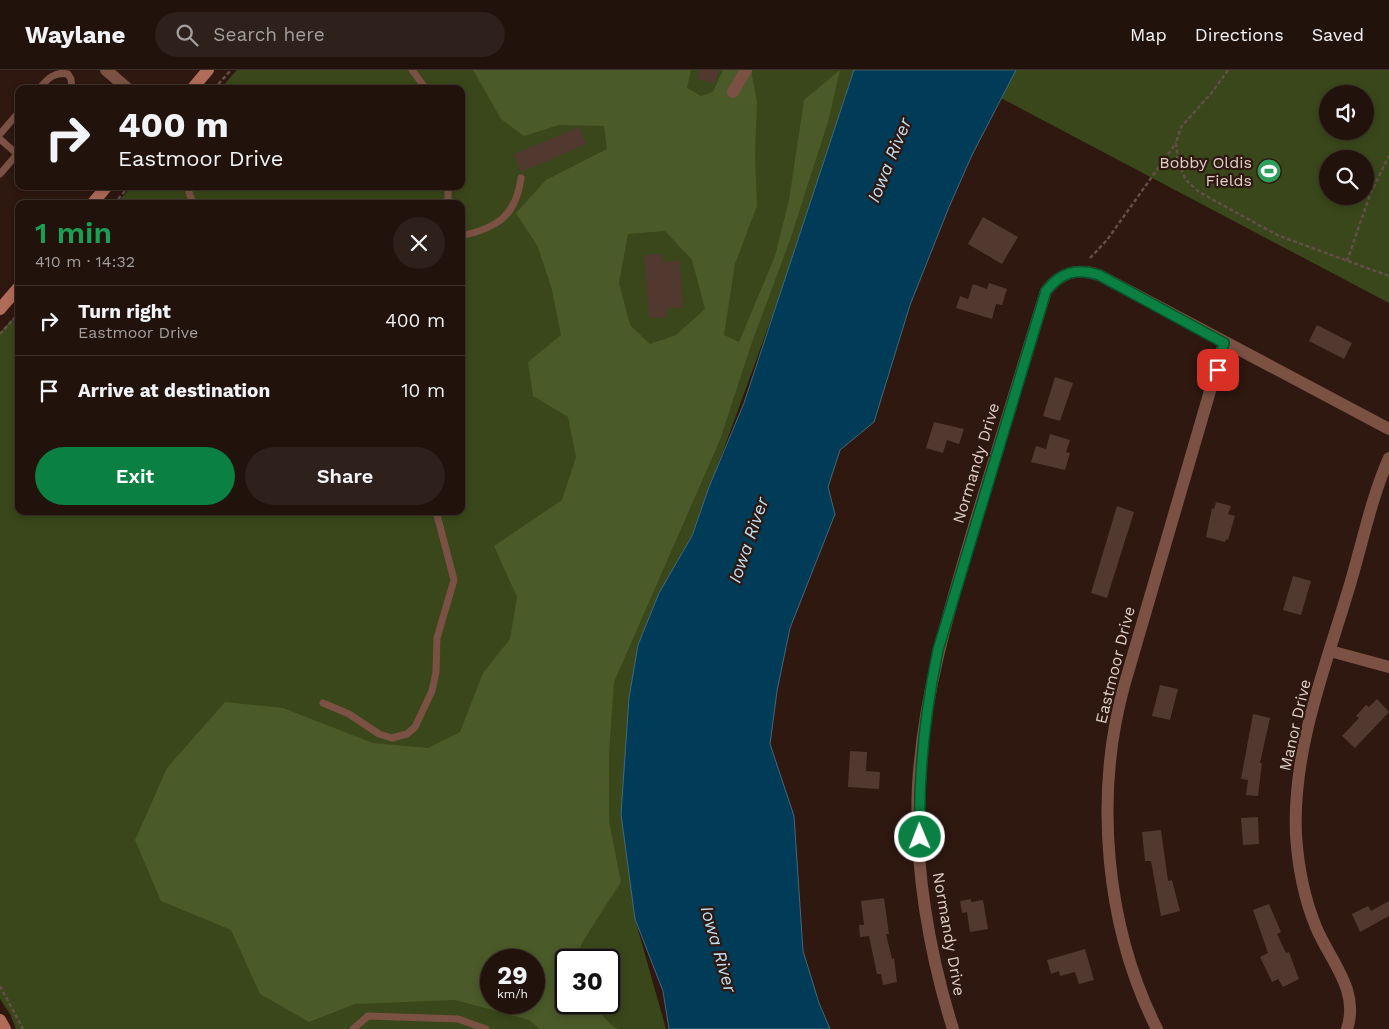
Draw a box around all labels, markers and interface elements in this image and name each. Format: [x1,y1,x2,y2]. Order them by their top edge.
search box [155,12,505,57]
text: Waylane [25,21,125,49]
icon: search [173,21,201,49]
text: Search here [213,23,325,46]
text: Map [1130,24,1167,45]
text: Directions [1195,24,1284,45]
text: Saved [1312,24,1364,45]
map controls [1319,85,1374,205]
button: sound [1319,85,1374,140]
text: 400 m [118,104,229,146]
icon: right [35,105,100,170]
water label: Iowa River [863,114,916,205]
text: Eastmoor Drive [118,146,283,171]
button: search [1319,150,1374,205]
place label: Bobby Oldis Fields [1159,153,1252,190]
sports icon: Bobby Oldis Fields [1256,158,1282,184]
text: 1 min [35,215,112,250]
button: close [393,217,445,269]
text: 410 m · 14:32 [35,252,135,271]
text: Turn right [78,300,171,323]
icon: right [35,307,63,335]
text: 400 m [385,309,445,332]
text: Eastmoor Drive [78,323,198,342]
pin [1197,349,1239,391]
icon: arrive [1204,356,1232,384]
icon: arrive [35,377,63,405]
text: Arrive at destination [78,379,270,402]
text: 10 m [401,379,445,402]
street label: Normandy Drive [949,400,1003,526]
button: Exit [35,447,235,505]
button: Share [245,447,445,505]
water label: Iowa River [724,493,773,586]
street label: Eastmoor Drive [1091,604,1139,726]
street label: Manor Drive [1275,677,1315,773]
position arrow [893,810,945,862]
street label: Normandy Drive [929,871,969,997]
water label: Iowa River [697,903,742,996]
speed limit sign: 30 [555,949,620,1014]
text: 29 [497,961,528,990]
text: km/h [497,987,528,1001]

